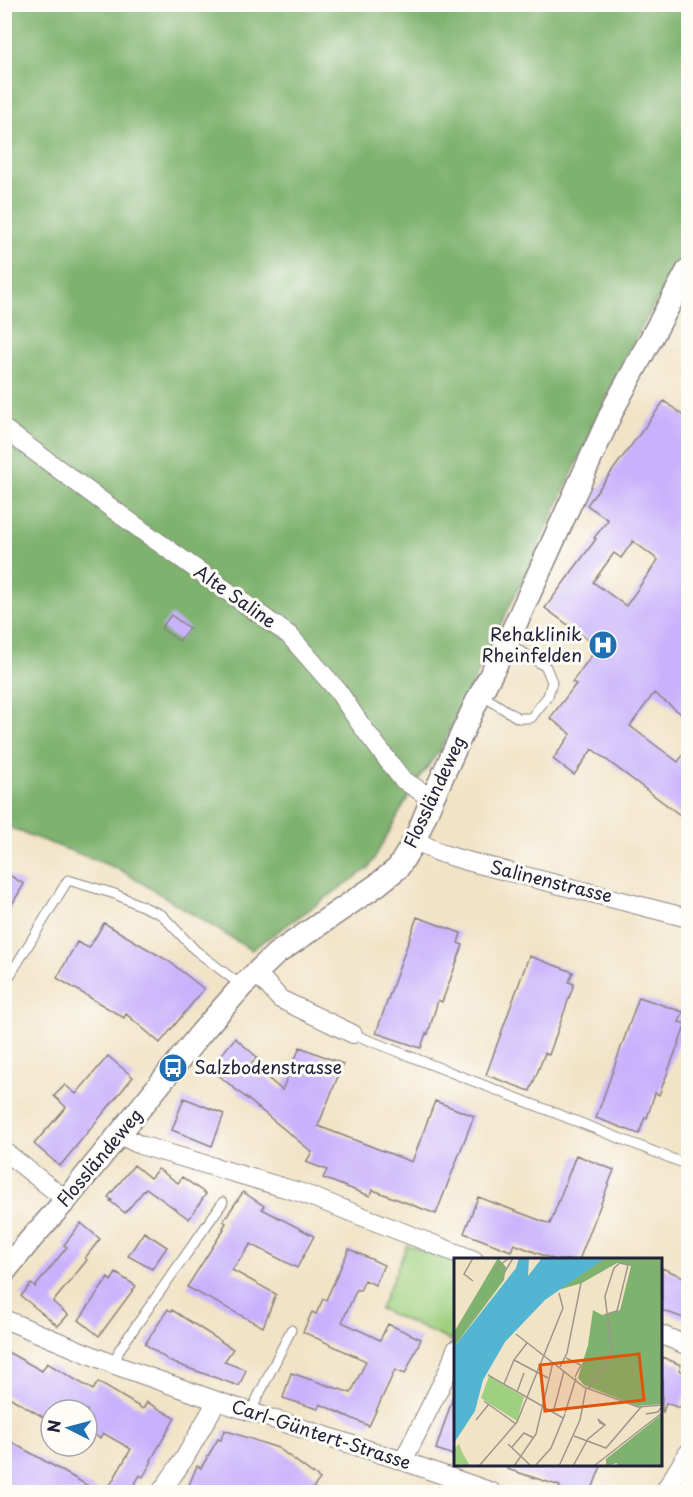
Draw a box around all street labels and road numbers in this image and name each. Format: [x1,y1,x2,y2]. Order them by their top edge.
street label: Alte Saline [189,558,282,634]
street label: Flossländeweg [396,731,472,852]
street label: Salinenstrasse [487,852,615,909]
street label: Flossländeweg [50,1102,148,1212]
street label: Carl-Güntert-Strasse [228,1392,415,1475]

